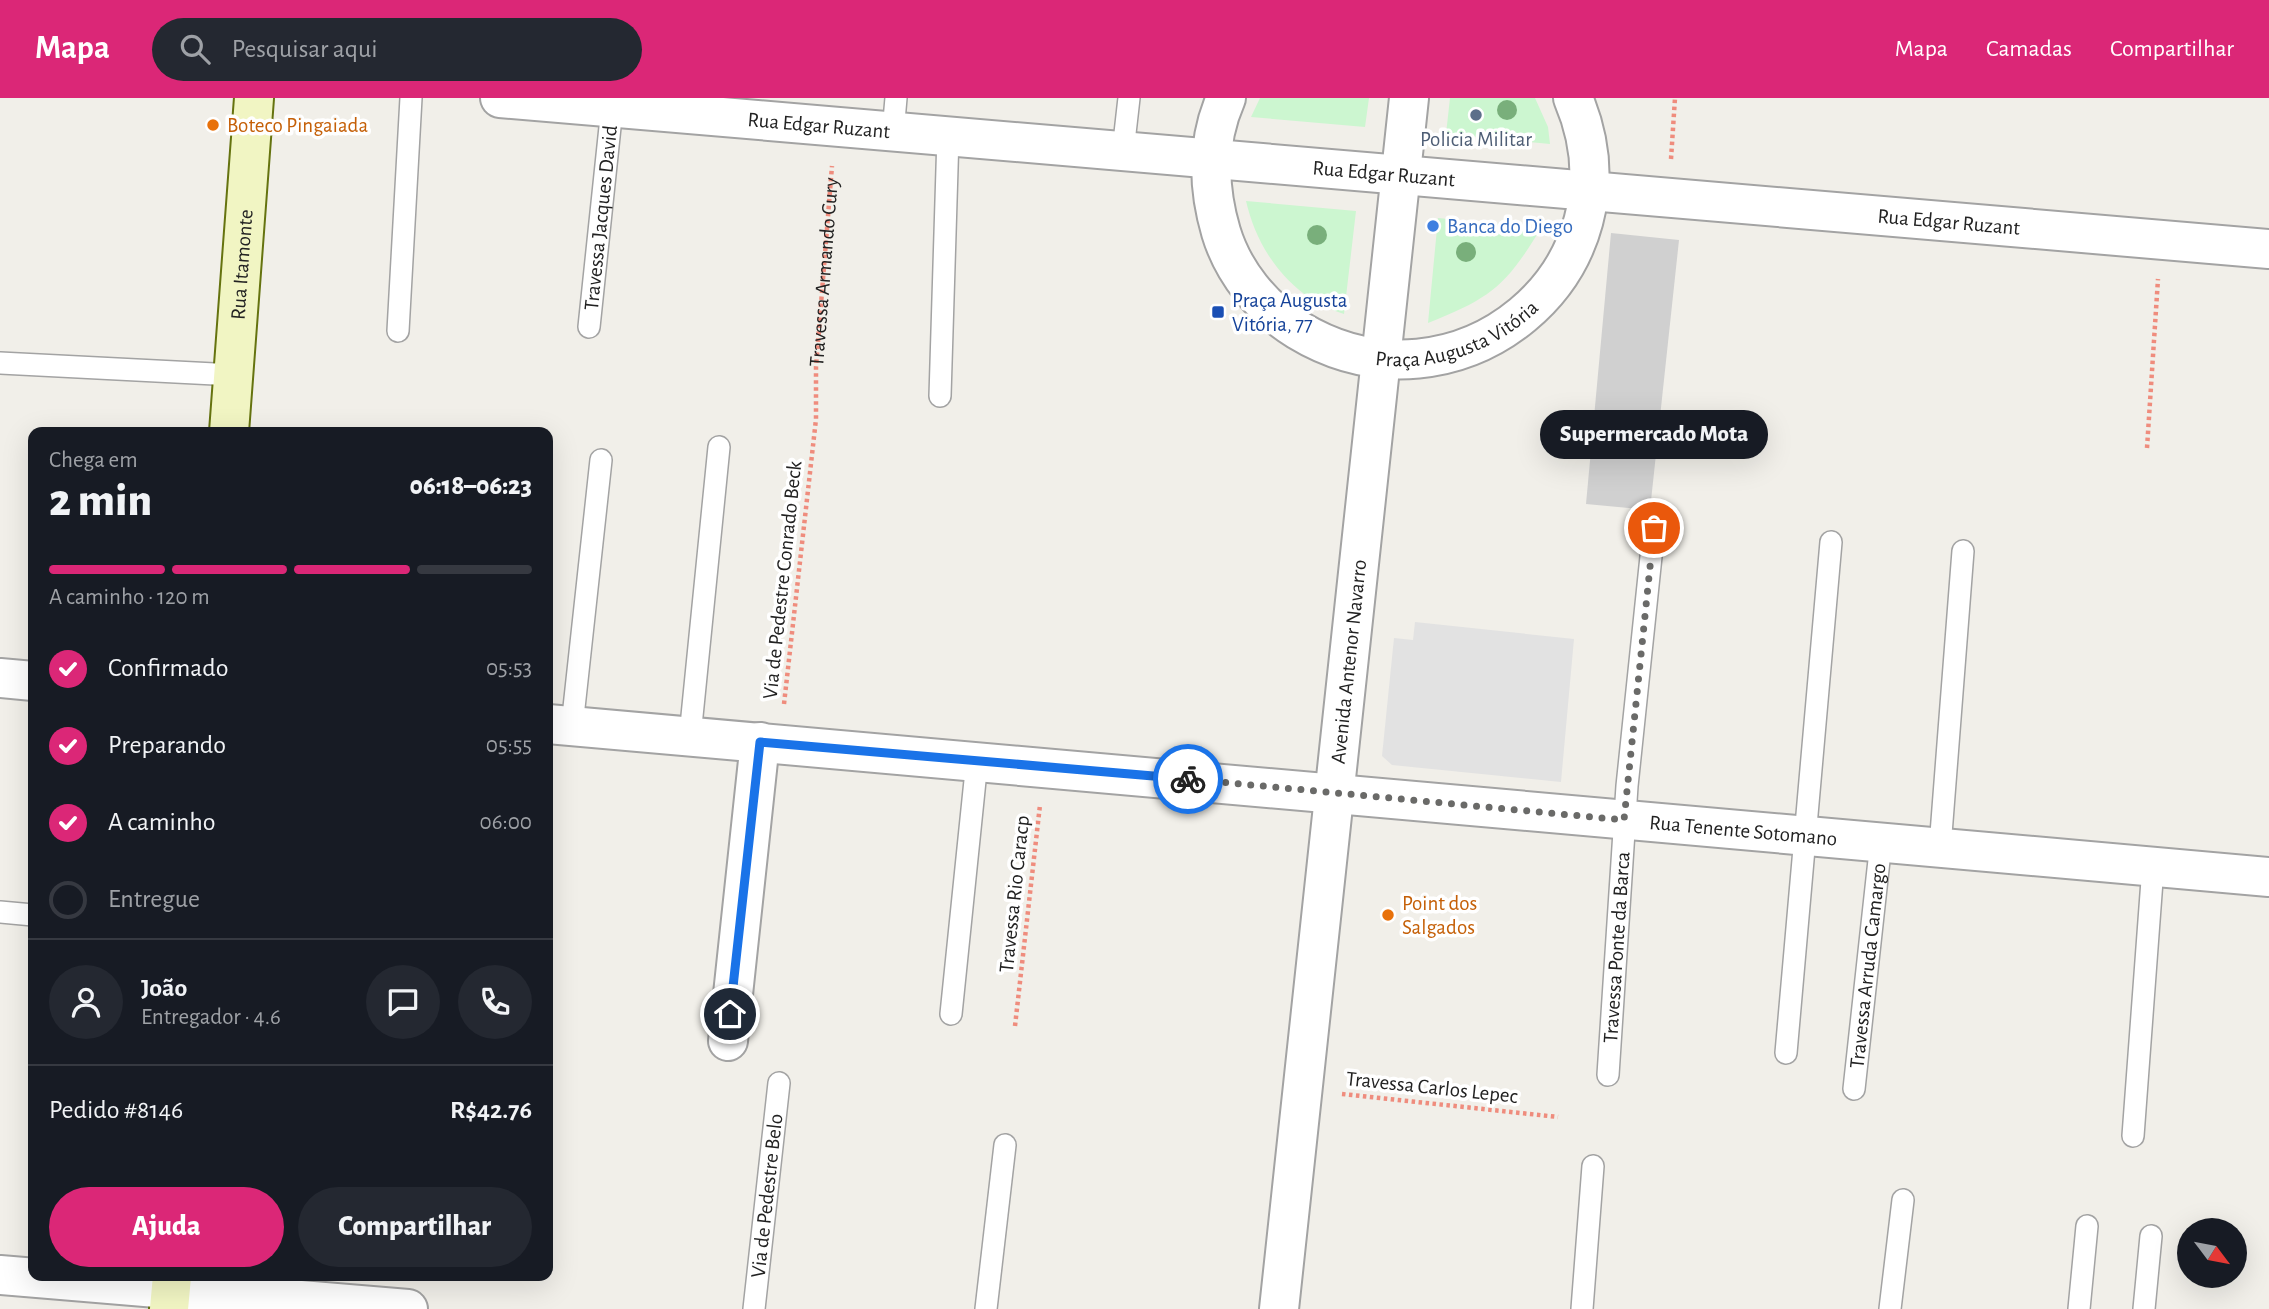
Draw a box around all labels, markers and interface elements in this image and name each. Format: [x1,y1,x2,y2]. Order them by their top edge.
search box [152,18,642,81]
icon: search [176,30,214,68]
text: Mapa [35,32,110,65]
text: Pesquisar aqui [232,36,378,62]
text: Mapa [1895,37,1948,61]
text: Camadas [1986,37,2072,61]
text: Compartilhar [2110,37,2234,61]
marker: Policia Militar [1468,107,1484,123]
street label: Rua Edgar Ruzant [747,109,891,142]
place label: Boteco Pingaiada [227,115,368,136]
marker: Boteco Pingaiada [205,117,221,133]
street label: Travessa Jacques David [581,124,621,311]
place label: Policia Militar [1420,129,1532,150]
street label: Rua Edgar Ruzant [1312,157,1456,191]
street label: Travessa Armando Cury [806,177,842,368]
street label: Rua Edgar Ruzant [1877,206,2021,239]
street label: Rua Itamonte [227,209,257,320]
place label: Banca do Diego [1447,216,1573,237]
marker: Banca do Diego [1425,218,1441,234]
place label: Praça Augusta Vitória, 77 [1232,290,1348,335]
street label: Praça Augusta Vitória [1374,296,1542,370]
marker: Praça Augusta Vitória, 77 [1210,304,1226,320]
callout: Supermercado Mota [1540,409,1768,458]
text: Supermercado Mota [1560,423,1748,446]
text: Chega em [49,449,138,472]
street label: Via de Pedestre Conrado Beck [760,460,805,700]
text: 06:18–06:23 [409,473,532,499]
text: 2 min [49,478,152,524]
pin [1624,498,1684,558]
icon: bag [1635,509,1673,547]
street label: Avenida Antenor Navarro [1328,559,1370,765]
text: A caminho · 120 m [49,586,210,609]
icon: check [49,650,87,688]
text: Confirmado [108,655,229,681]
text: 05:53 [486,657,532,680]
icon: check [49,727,87,765]
text: Preparando [108,732,226,758]
text: 05:55 [486,734,532,757]
courier [1153,744,1223,814]
icon: bike [1169,760,1207,798]
icon: check [49,804,87,842]
text: A caminho [108,809,216,835]
text: 06:00 [479,811,532,834]
street label: Rua Tenente Sotomano [1648,812,1838,850]
street label: Travessa Rio Caracp [996,814,1033,974]
street label: Travessa Ponte da Barca [1600,851,1634,1044]
street label: Travessa Arruda Camargo [1846,862,1890,1069]
text: Entregue [108,886,200,912]
place label: Point dos Salgados [1402,893,1477,938]
marker: Point dos Salgados [1380,907,1396,923]
button: person [49,965,123,1039]
button: chat [366,965,440,1039]
button: phone [458,965,532,1039]
text: João [141,975,187,1001]
pin [700,984,760,1044]
icon: home [711,995,749,1033]
text: Entregador · 4.6 [141,1006,281,1029]
street label: Travessa Carlos Lepec [1345,1068,1519,1107]
text: Pedido #8146 [49,1097,183,1123]
text: R$42.76 [450,1097,532,1123]
street label: Via de Pedestre Belo [748,1113,787,1279]
button: Ajuda [49,1187,284,1267]
button: Compartilhar [298,1187,532,1267]
north arrow [2177,1218,2247,1288]
map controls [2177,1218,2247,1288]

